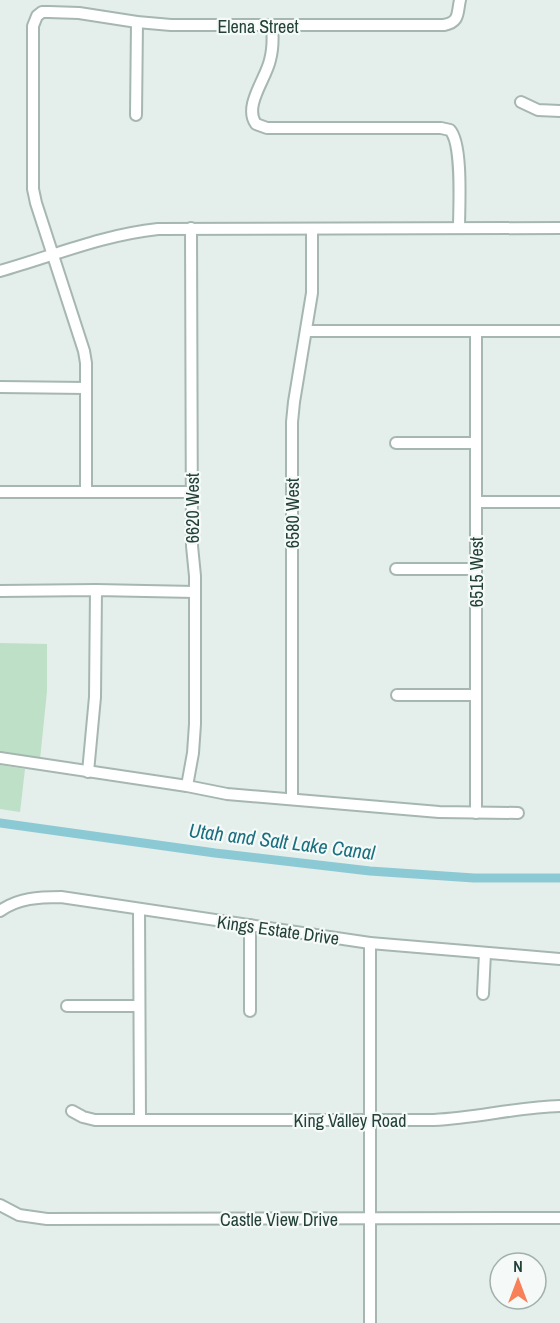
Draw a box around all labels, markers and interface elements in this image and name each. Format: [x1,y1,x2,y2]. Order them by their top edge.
street label: Elena Street [217,14,299,39]
street label: 6620 West [180,473,205,543]
street label: 6580 West [280,478,305,548]
street label: 6515 West [464,537,489,607]
water label: Utah and Salt Lake Canal [188,816,377,866]
street label: Kings Estate Drive [215,909,341,951]
street label: King Valley Road [294,1108,406,1133]
street label: Castle View Drive [220,1207,338,1232]
north arrow [488,1251,548,1311]
text: N [513,1255,523,1277]

